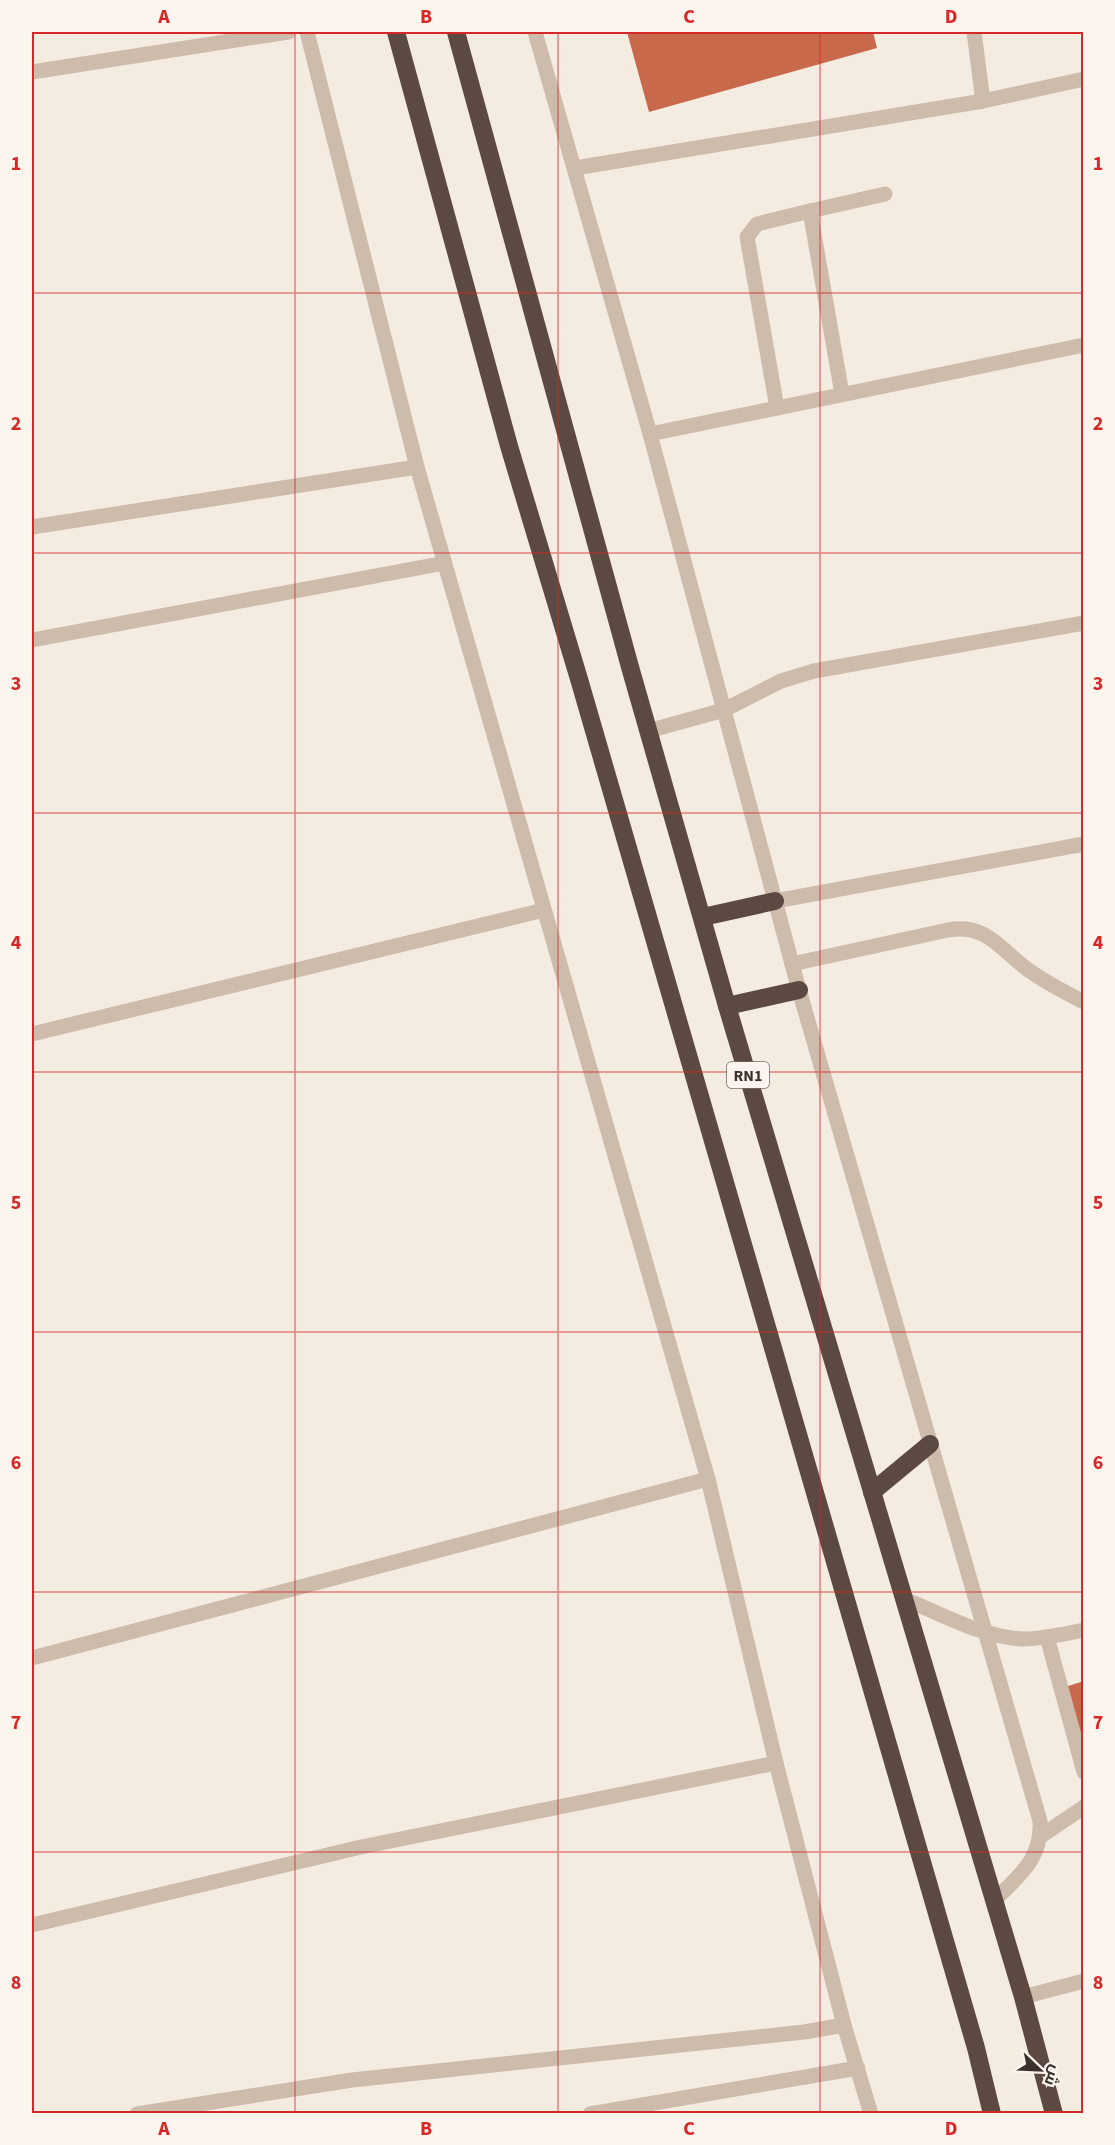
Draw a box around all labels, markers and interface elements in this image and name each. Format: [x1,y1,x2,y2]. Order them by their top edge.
text: A [157,3,170,31]
text: B [420,3,432,31]
text: C [683,3,695,31]
text: D [945,3,957,31]
text: 1 [11,150,21,178]
text: 1 [1093,150,1103,178]
text: 2 [11,410,21,438]
text: 2 [1093,410,1103,438]
text: 3 [11,670,21,698]
text: 3 [1093,670,1103,698]
text: 4 [11,929,22,957]
text: 4 [1093,929,1104,957]
road number: RN1 [727,1062,769,1088]
text: 5 [11,1189,21,1217]
text: 5 [1093,1189,1103,1217]
text: 6 [11,1449,21,1477]
text: 6 [1093,1449,1103,1477]
text: 7 [11,1709,21,1737]
text: 7 [1093,1709,1103,1737]
text: 8 [11,1969,21,1997]
text: 8 [1093,1969,1103,1997]
north arrow [1010,2040,1070,2100]
text: ش [1039,2062,1067,2089]
text: A [157,2115,170,2143]
text: B [420,2115,432,2143]
text: C [683,2115,695,2143]
text: D [945,2115,957,2143]

